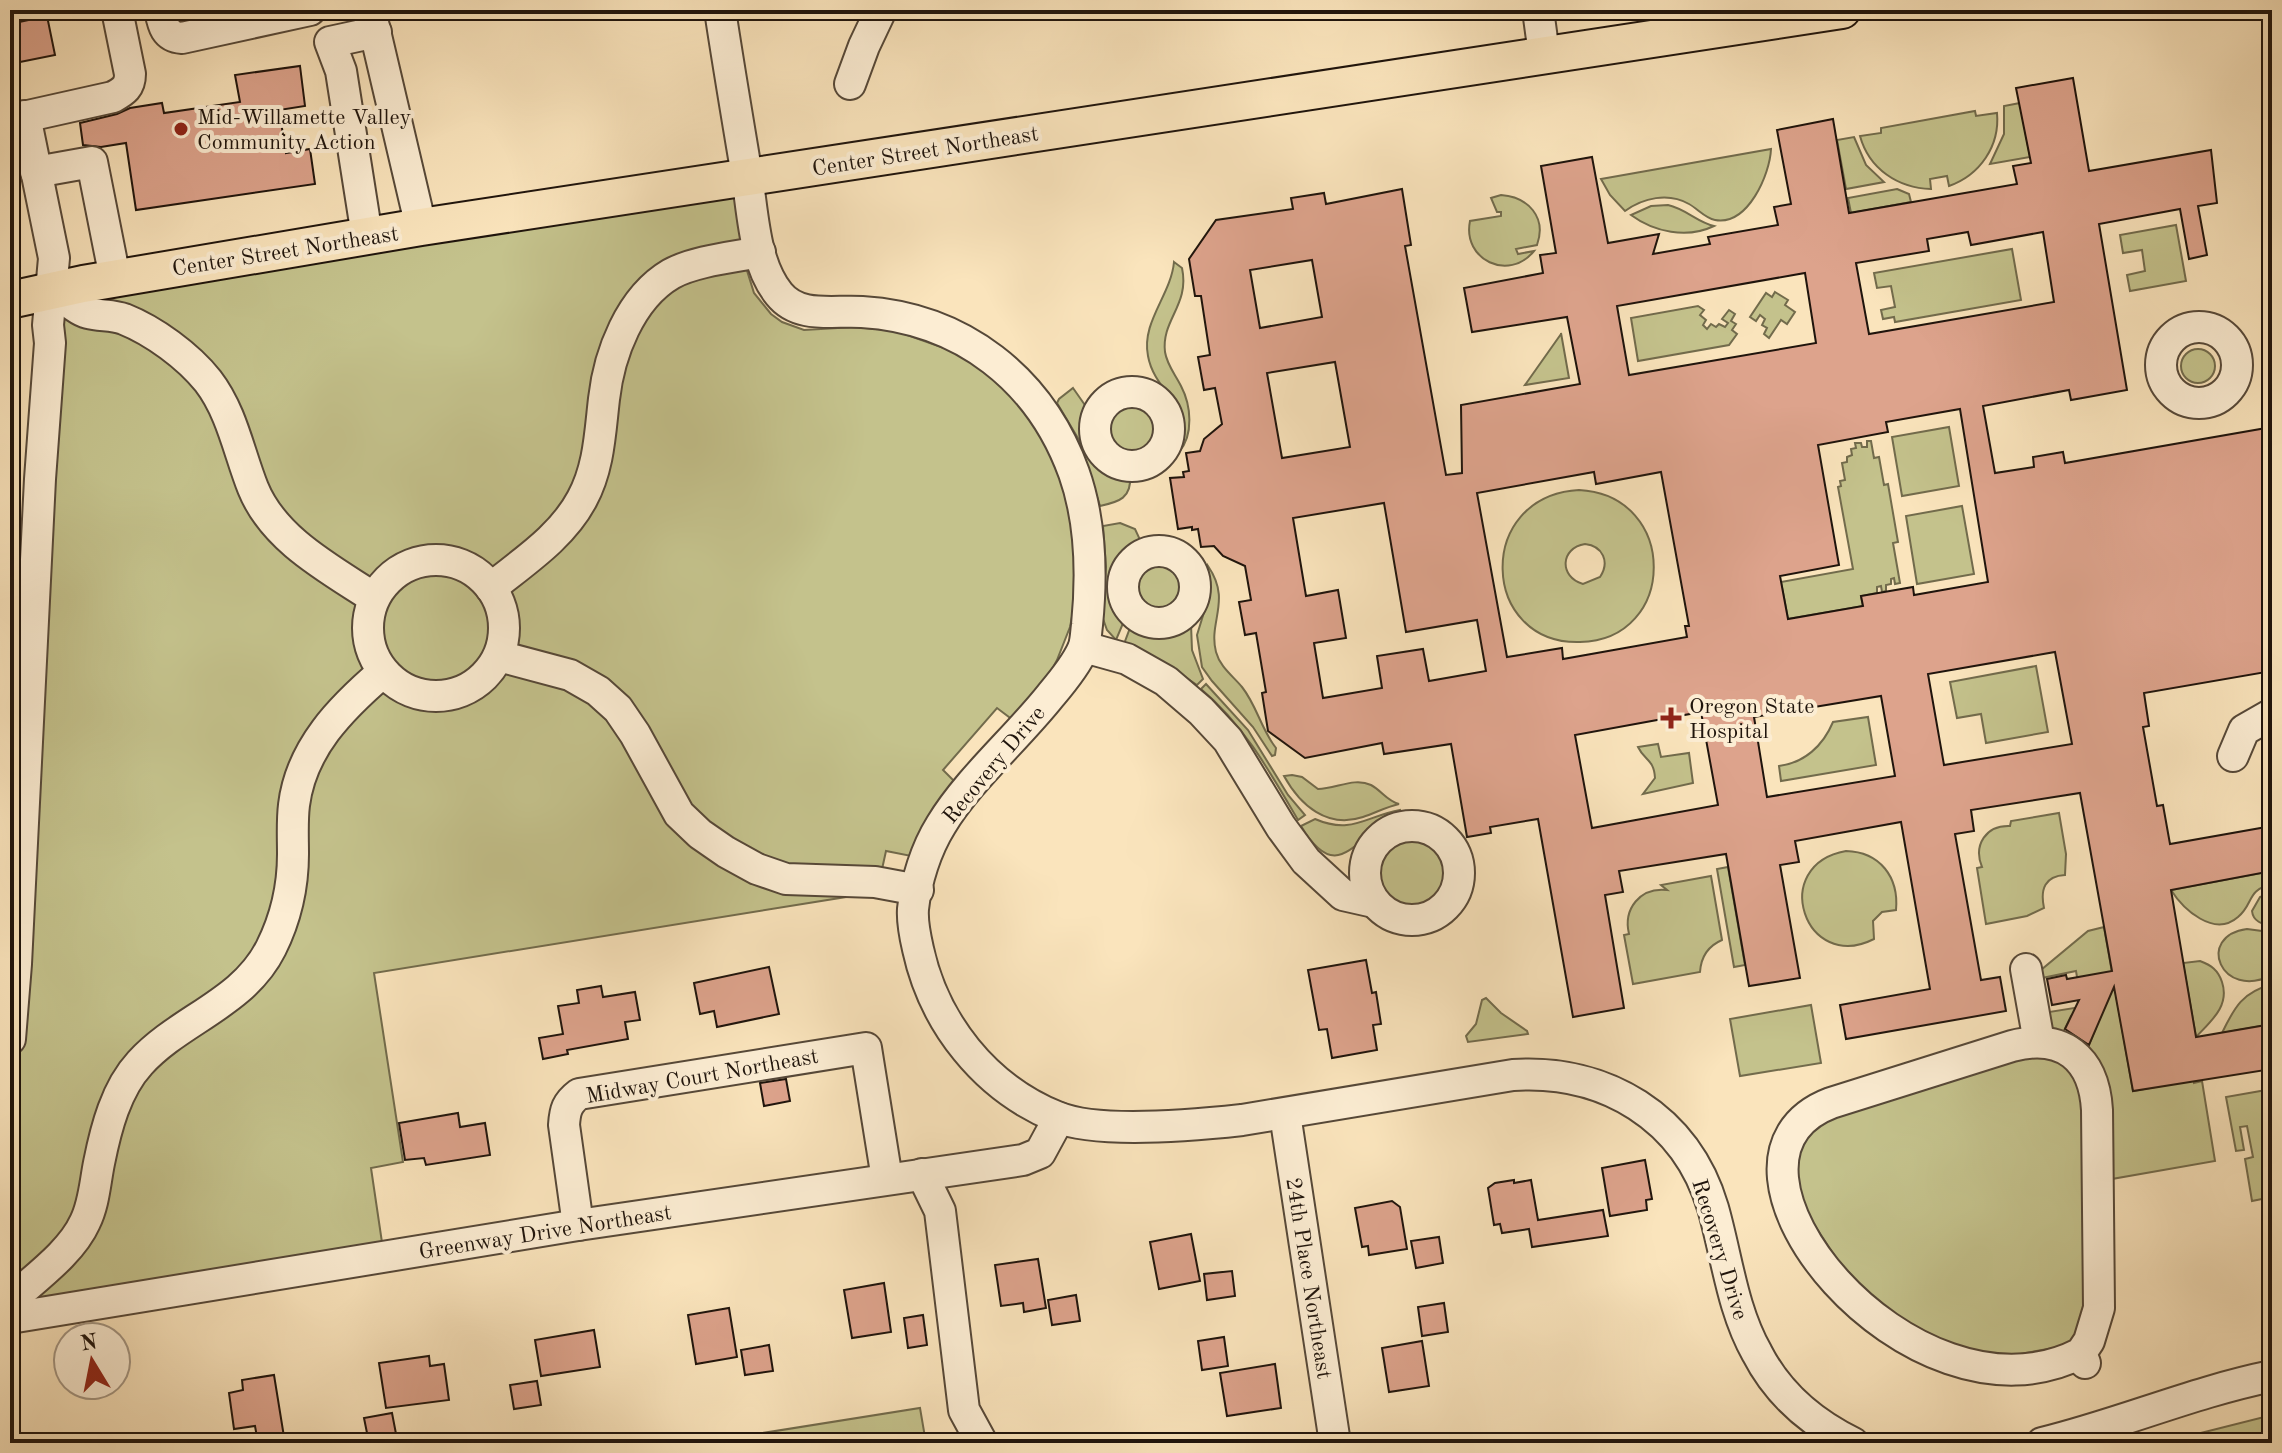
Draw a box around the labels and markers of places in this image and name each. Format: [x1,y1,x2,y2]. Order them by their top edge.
place label: Mid-Willamette Valley Community Action [197,107,412,154]
marker: Mid-Willamette Valley Community Action [172,120,190,138]
place label: Oregon State Hospital [1689,696,1814,743]
marker: Oregon State Hospital [1660,707,1682,729]

